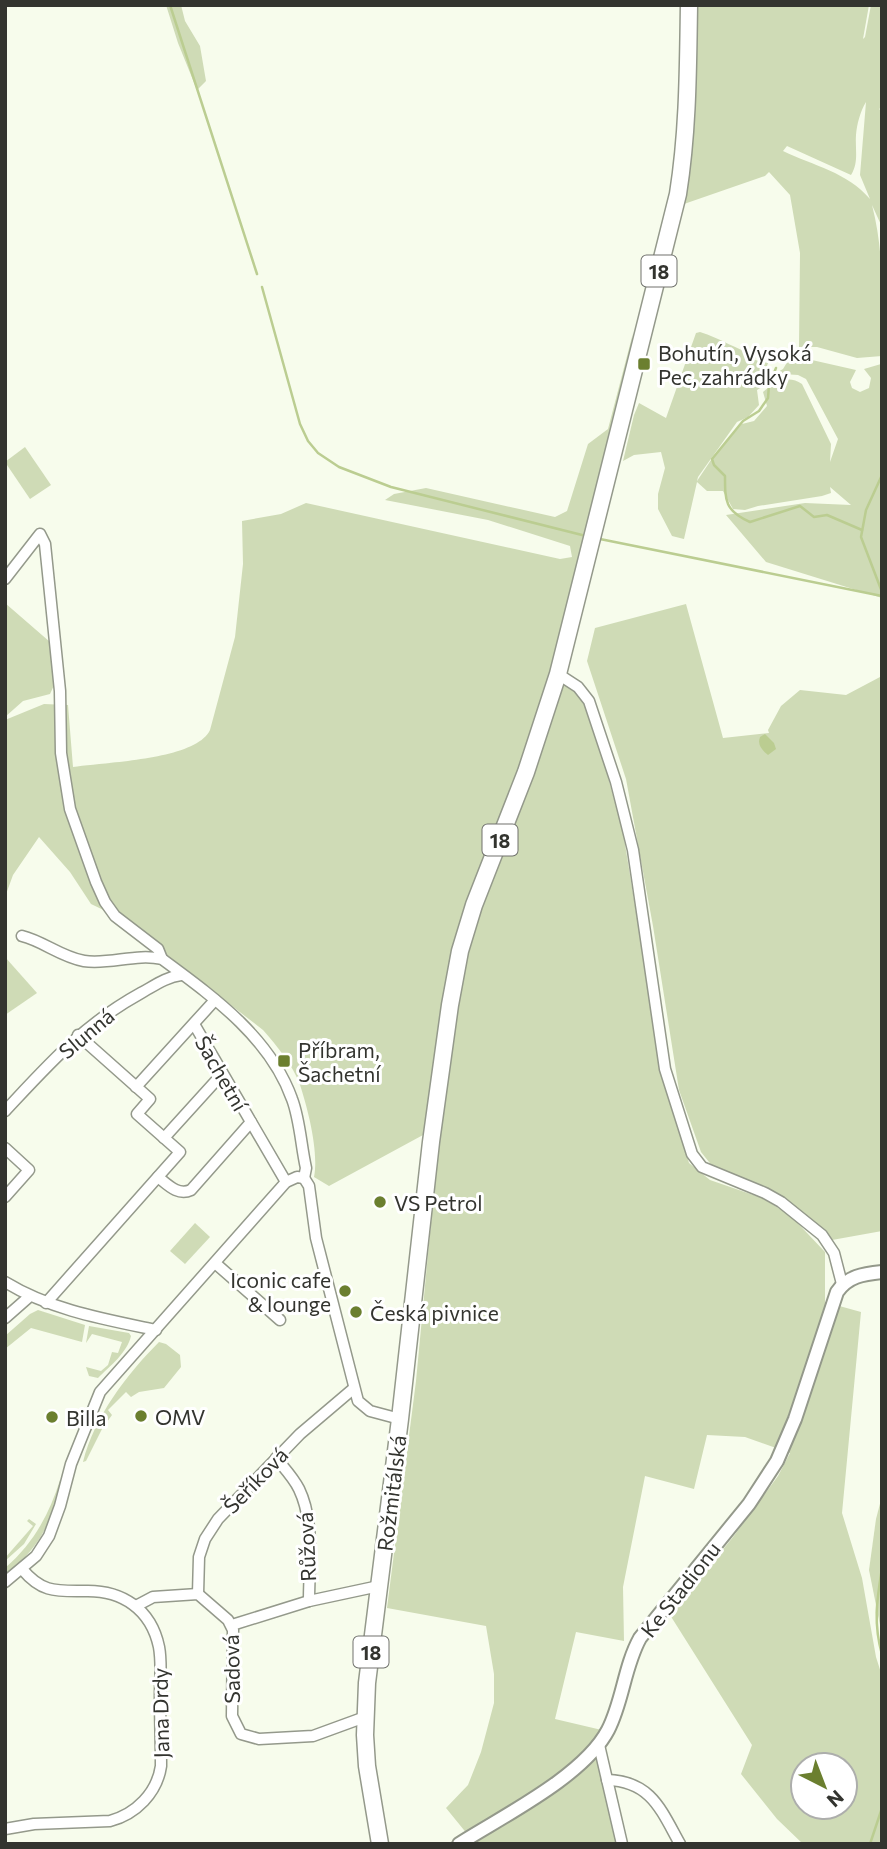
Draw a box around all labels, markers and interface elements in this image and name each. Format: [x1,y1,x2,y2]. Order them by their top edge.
road number: 18 [642,256,676,286]
place label: Bohutín, Vysoká Pec, zahrádky [658,340,812,389]
marker: Bohutín, Vysoká Pec, zahrádky [636,356,652,372]
road number: 18 [482,824,518,856]
street label: Slunná [53,1003,119,1063]
street label: Šachetní [191,1031,254,1116]
place label: Příbram, Šachetní [298,1037,381,1086]
marker: Příbram, Šachetní [276,1053,292,1069]
place label: VS Petrol [394,1190,483,1215]
marker: VS Petrol [372,1194,388,1210]
place label: Iconic cafe & lounge [230,1267,331,1316]
marker: Iconic cafe & lounge [337,1283,353,1299]
place label: Česká pivnice [370,1300,499,1325]
marker: Česká pivnice [348,1304,364,1320]
place label: OMV [155,1404,205,1429]
place label: Billa [66,1405,107,1430]
marker: OMV [133,1408,149,1424]
marker: Billa [44,1409,60,1425]
street label: Rožmitálská [371,1434,411,1552]
street label: Šeříková [218,1442,292,1518]
street label: Růžová [292,1512,320,1582]
street label: Ke Stadionu [635,1536,725,1642]
street label: Sadová [218,1634,244,1704]
road number: 18 [354,1636,388,1668]
street label: Jana Drdy [147,1667,173,1759]
north arrow [789,1751,859,1821]
text: N [823,1786,849,1812]

